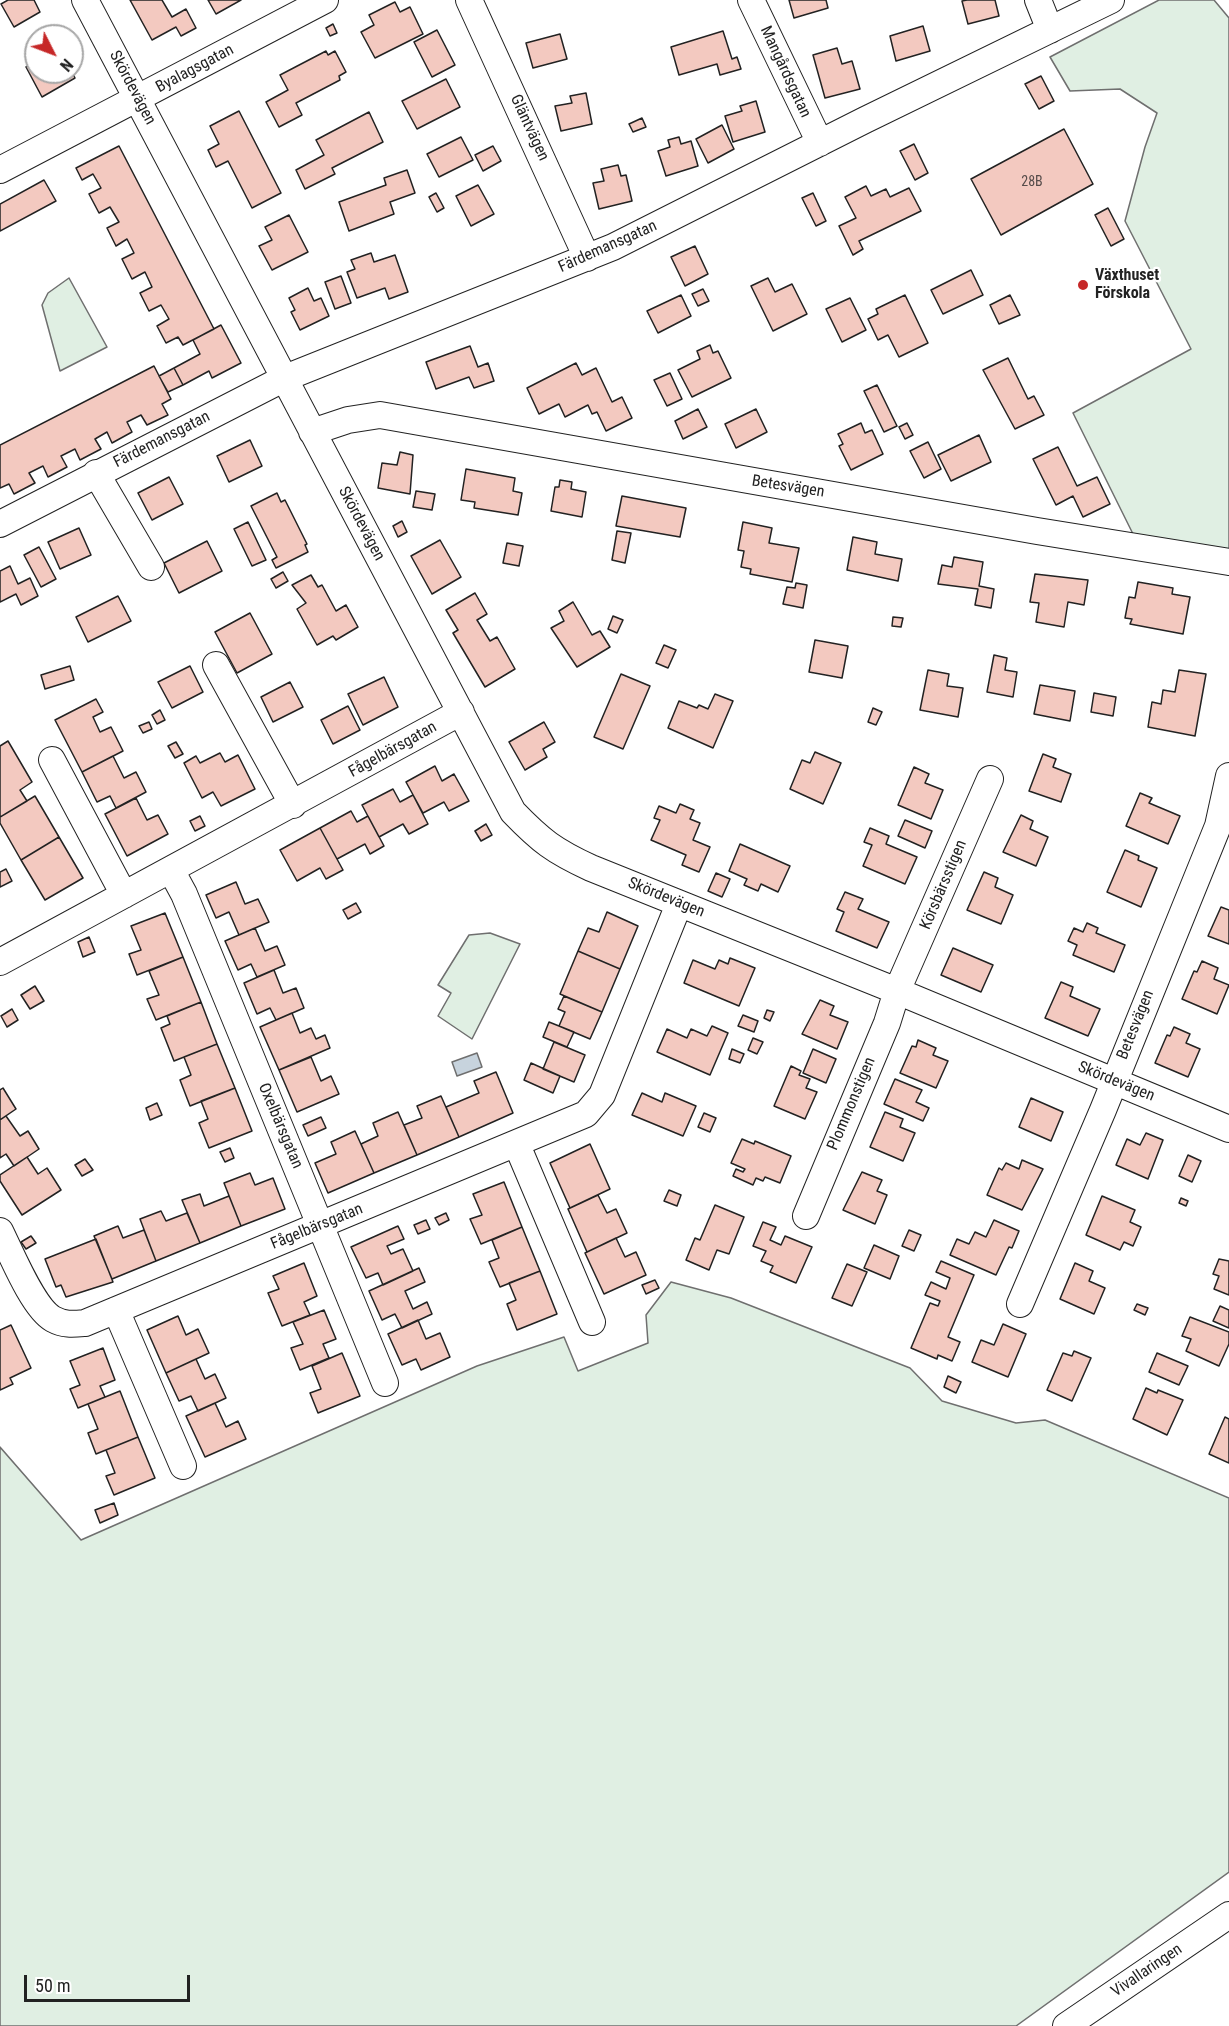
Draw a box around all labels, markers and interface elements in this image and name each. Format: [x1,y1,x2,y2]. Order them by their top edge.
street label: Mangårdsgatan [755,23,815,121]
north arrow [24,24,84,84]
street label: Byalagsgatan [153,41,237,97]
street label: Skördevägen [104,48,160,128]
text: N [56,55,77,75]
street label: Gläntvägen [505,92,553,164]
house number: 28B [1021,174,1043,190]
street label: Färdemansgatan [556,217,660,277]
place label: Växthuset Förskola [1095,266,1159,304]
marker: Växthuset Förskola [1076,278,1090,292]
street label: Färdemansgatan [111,407,213,473]
street label: Betesvägen [750,472,826,502]
street label: Skördevägen [333,484,389,564]
street label: Fågelbärsgatan [346,718,440,782]
street label: Körsbärsstigen [917,837,971,933]
street label: Skördevägen [625,874,707,922]
street label: Betesvägen [1113,987,1159,1063]
street label: Plommonstigen [824,1055,880,1153]
street label: Skördevägen [1075,1058,1157,1106]
street label: Oxelbärsgatan [253,1080,307,1172]
street label: Fågelbärsgatan [268,1200,366,1254]
street label: Vivallaringen [1108,1940,1186,2002]
scale bar [27,1963,194,2001]
text: 50 m [35,1975,70,1996]

